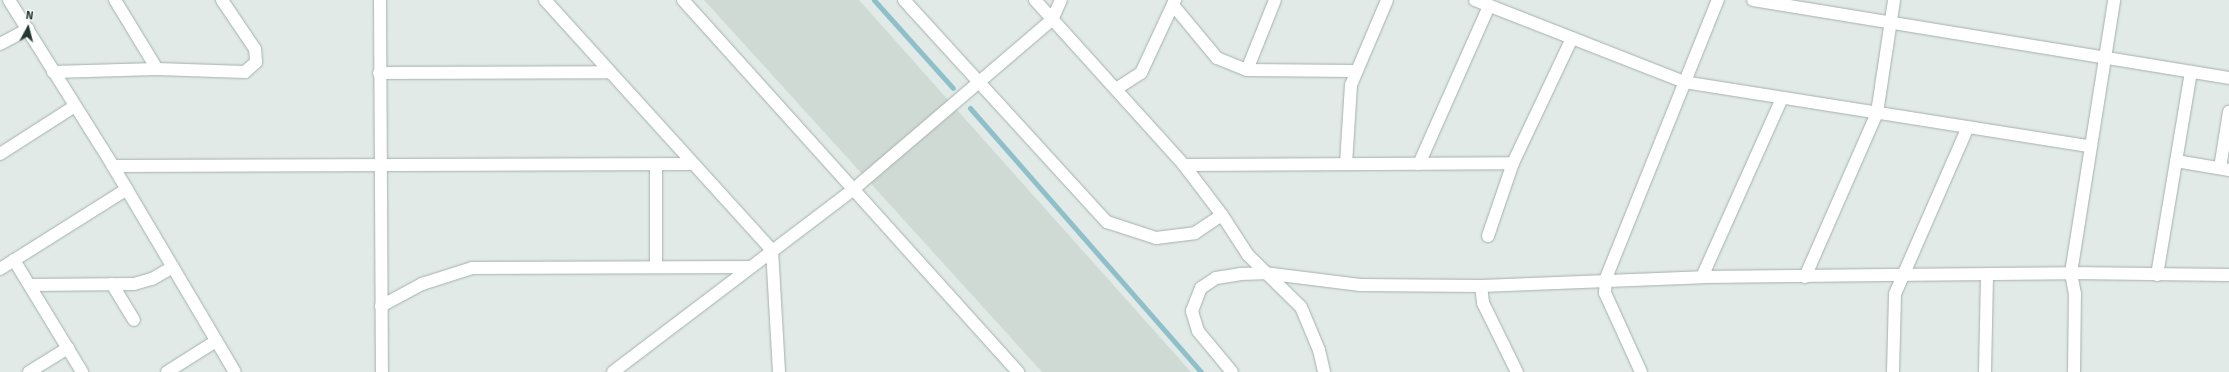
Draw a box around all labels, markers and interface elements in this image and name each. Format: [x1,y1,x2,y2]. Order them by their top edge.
north arrow [8,8,48,48]
text: N [25,9,34,23]

